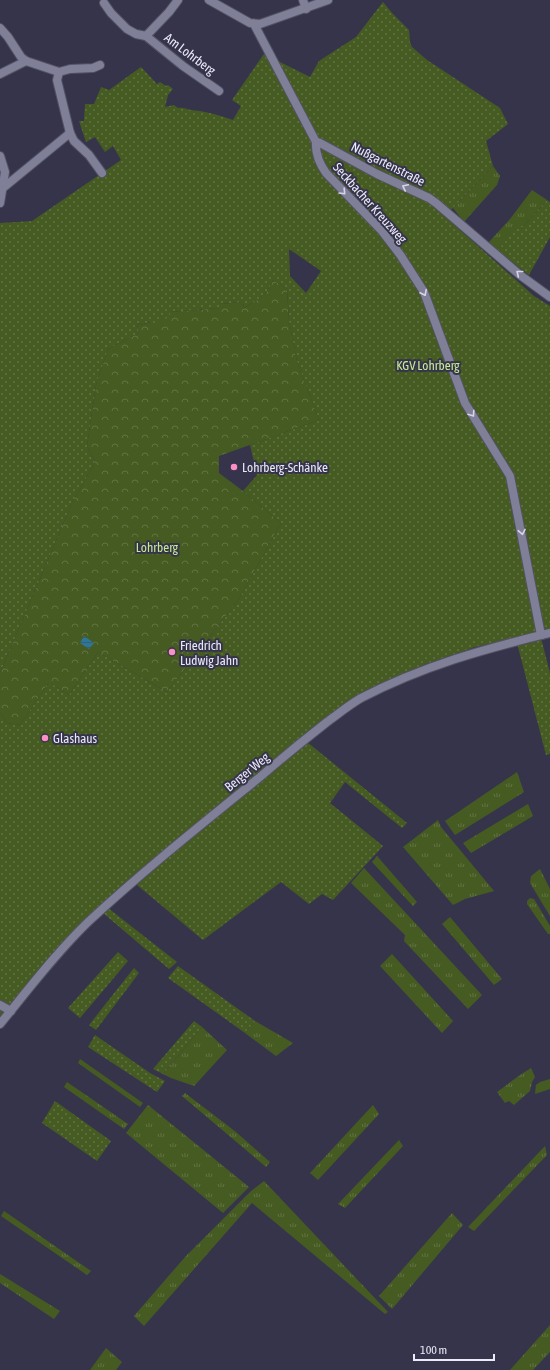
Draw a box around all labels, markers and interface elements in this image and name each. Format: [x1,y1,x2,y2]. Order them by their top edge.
street label: Am Lohrberg [162,30,219,78]
street label: Nußgartenstraße [349,139,428,189]
street label: Seckbacher Kreuzweg [330,160,410,247]
one-way arrow [401,184,409,192]
one-way arrow [338,187,346,195]
one-way arrow [516,271,523,278]
one-way arrow [419,289,427,297]
park label: KGV Lohrberg [396,358,460,373]
one-way arrow [467,409,474,416]
place label: Lohrberg-Schänke [242,460,328,475]
marker: Lohrberg-Schänke [229,462,239,472]
one-way arrow [517,529,525,535]
park label: Lohrberg [136,540,179,555]
place label: Friedrich Ludwig Jahn [180,638,238,668]
marker: Friedrich Ludwig Jahn [167,647,177,657]
place label: Glashaus [53,731,98,746]
marker: Glashaus [40,733,50,743]
street label: Berger Weg [222,749,273,794]
scale bar [414,1336,494,1362]
text: 100 m [420,1343,447,1357]

